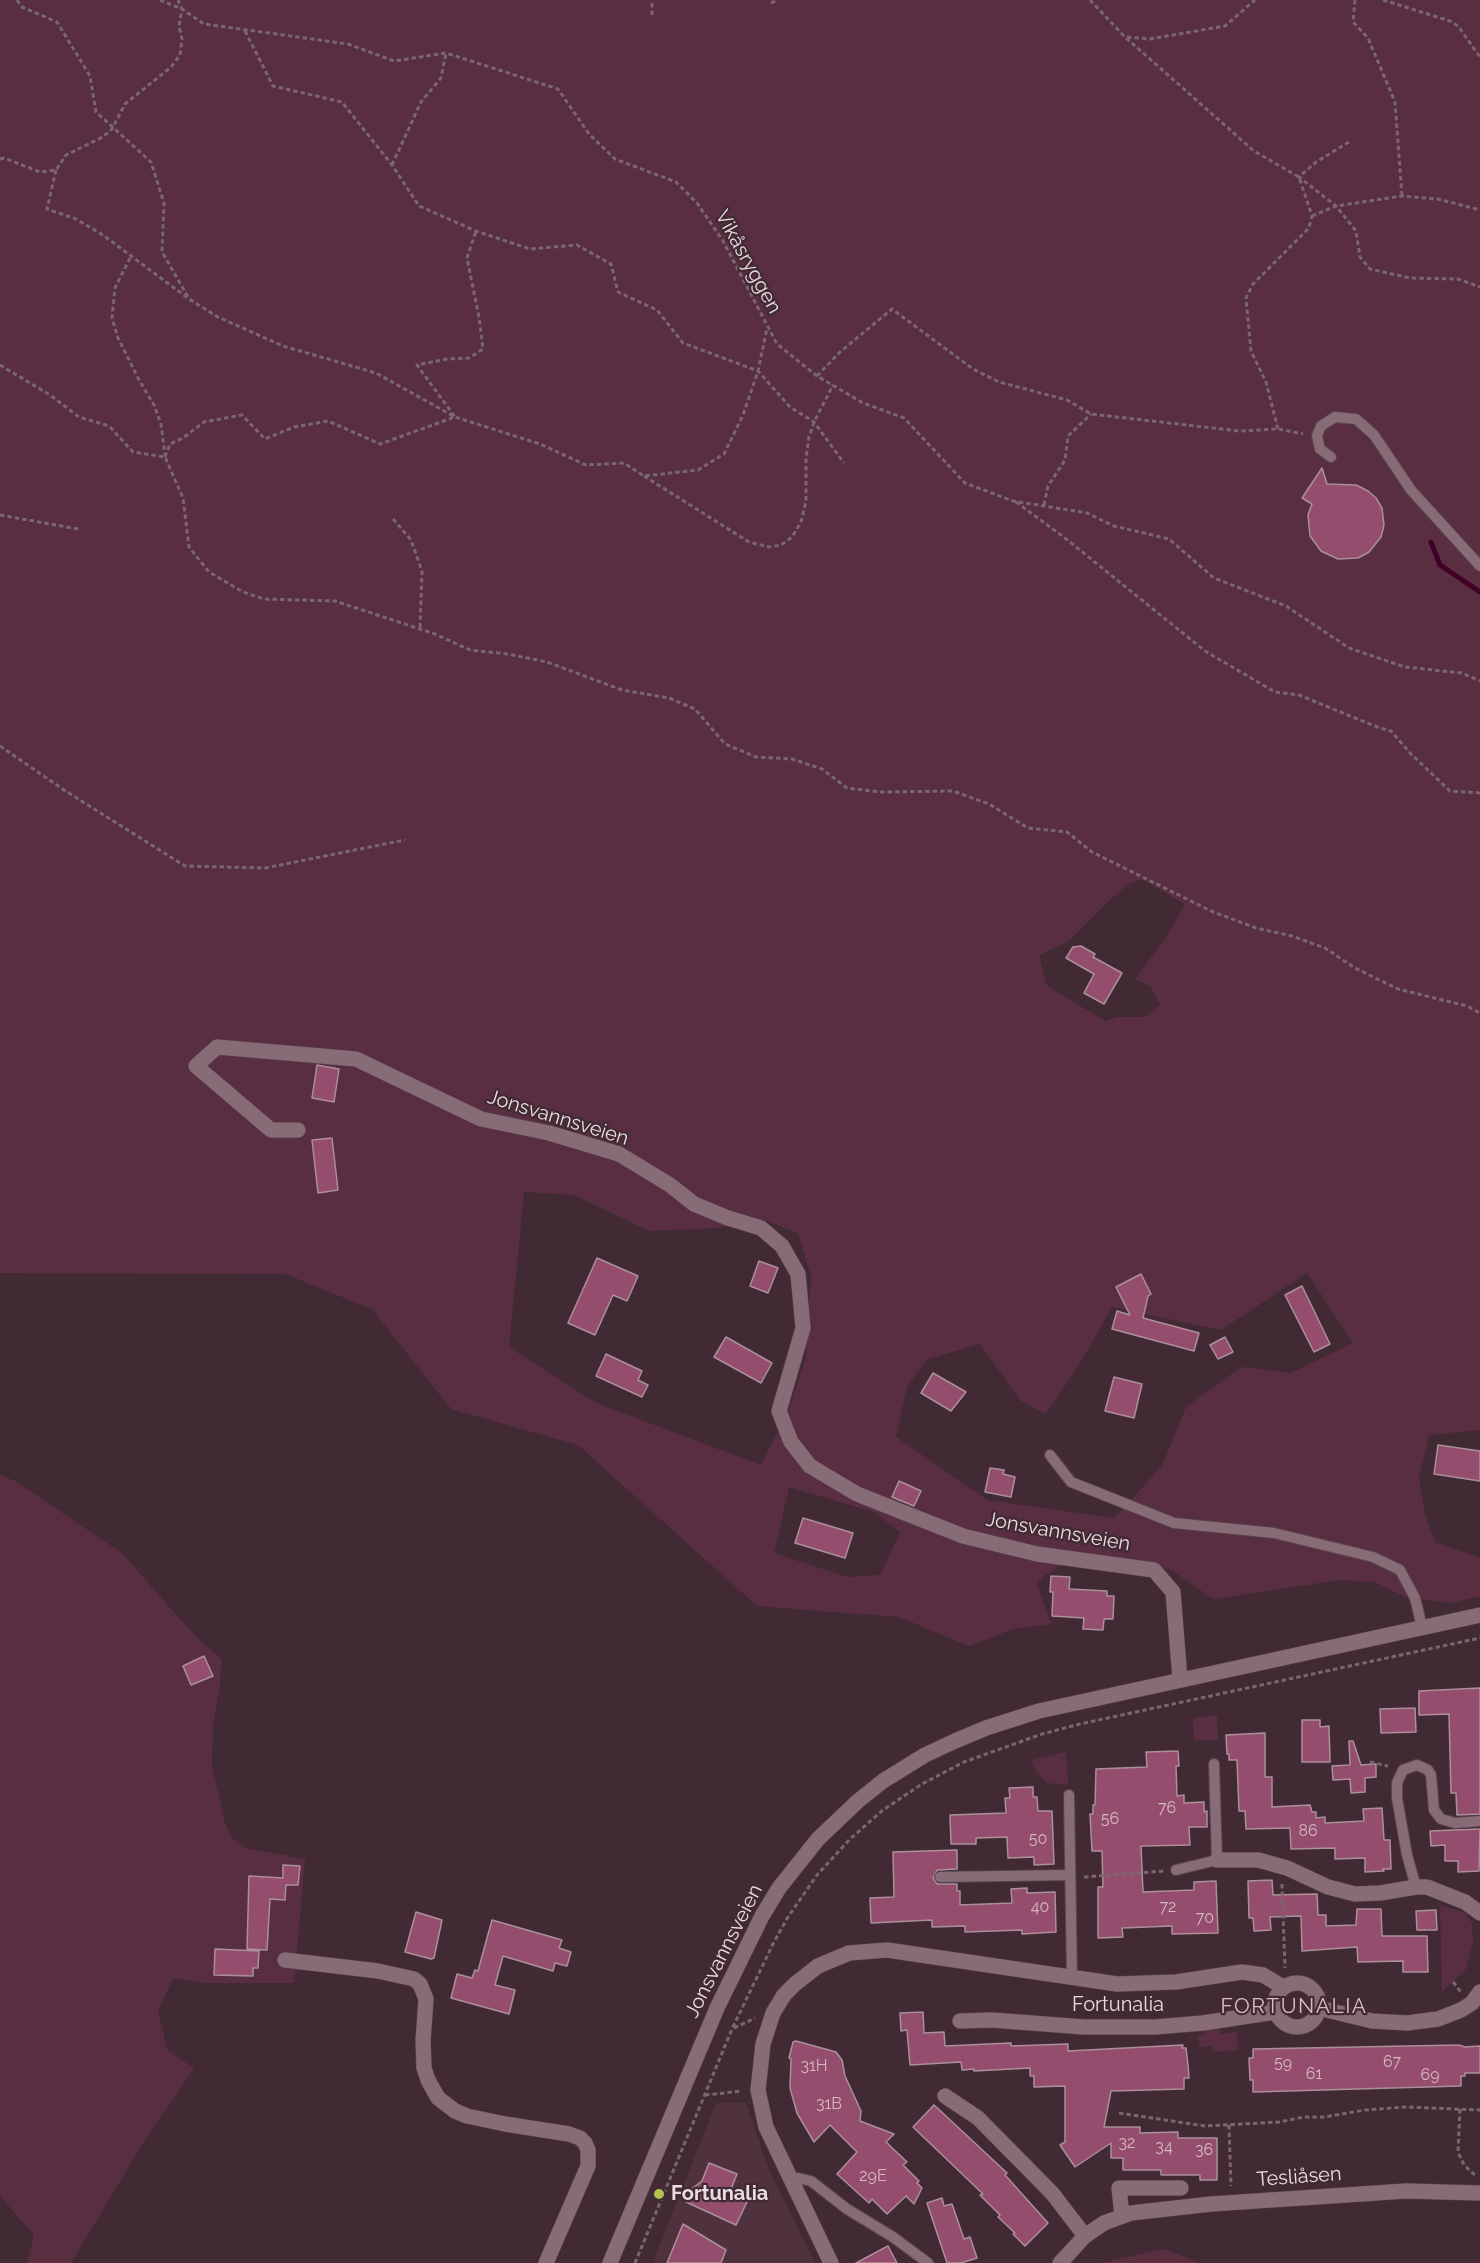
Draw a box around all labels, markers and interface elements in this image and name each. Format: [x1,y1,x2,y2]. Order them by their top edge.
street label: Vikåsryggen [710,206,786,318]
street label: Jonsvannsveien [485,1085,631,1151]
street label: Jonsvannsveien [984,1507,1132,1557]
house number: 76 [1158,1798,1176,1818]
house number: 56 [1101,1809,1119,1829]
house number: 86 [1298,1821,1318,1841]
house number: 50 [1029,1829,1047,1849]
street label: Jonsvannsveien [680,1880,768,2022]
house number: 40 [1031,1897,1049,1917]
house number: 72 [1160,1897,1176,1917]
house number: 70 [1196,1908,1214,1928]
street label: Fortunalia [1072,1993,1164,2017]
district label: FORTUNALIA [1220,1994,1368,2020]
house number: 67 [1383,2052,1401,2072]
house number: 59 [1274,2053,1292,2073]
house number: 31H [800,2056,828,2076]
house number: 61 [1306,2064,1322,2084]
house number: 69 [1420,2065,1440,2085]
house number: 31B [816,2094,842,2114]
house number: 32 [1119,2133,1135,2153]
house number: 34 [1155,2137,1173,2157]
house number: 36 [1195,2140,1213,2160]
street label: Tesliåsen [1256,2162,1342,2192]
house number: 29E [859,2166,887,2186]
place label: Fortunalia [671,2182,768,2206]
marker: Fortunalia [652,2187,666,2201]

